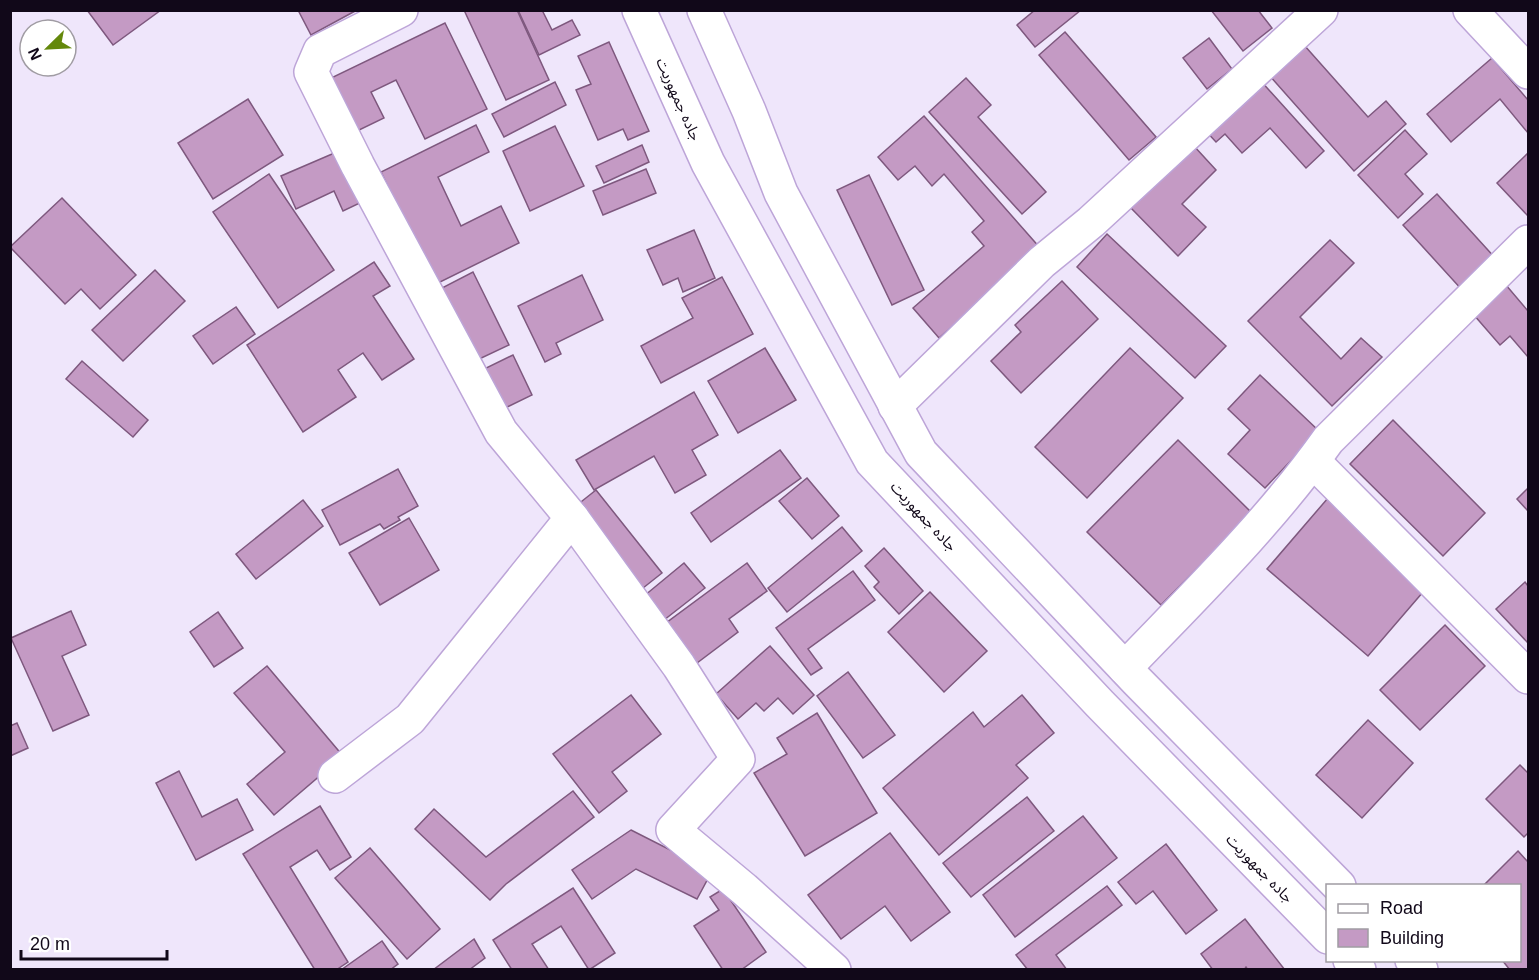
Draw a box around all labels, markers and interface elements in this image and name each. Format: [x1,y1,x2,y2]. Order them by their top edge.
north arrow [18,18,78,78]
text: N [25,45,45,63]
street label: جاده جمهوریت [652,55,705,144]
street label: جاده جمهوریت [887,478,961,555]
street label: جاده جمهوریت [1222,830,1297,907]
legend [1326,884,1521,962]
text: Road [1380,898,1423,918]
scale bar [21,923,166,961]
text: Building [1380,928,1444,948]
text: 20 m [30,934,70,954]

